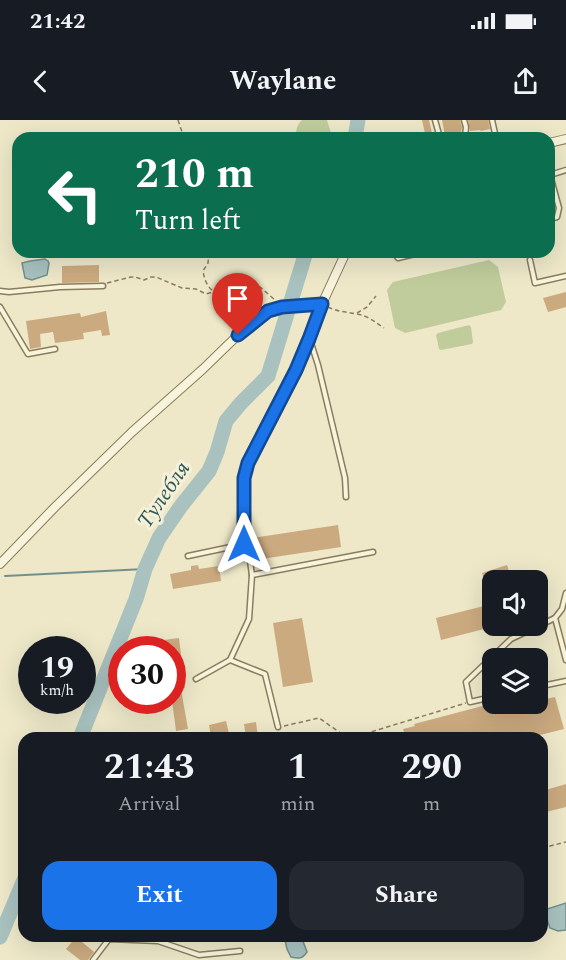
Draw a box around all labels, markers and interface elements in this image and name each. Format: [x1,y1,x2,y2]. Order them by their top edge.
text: 21:42 [30,5,85,38]
text: Waylane [230,60,336,102]
icon: back [24,65,57,98]
icon: share [509,65,542,98]
text: 210 m [135,143,254,206]
icon: left [36,156,114,234]
text: Turn left [135,200,241,242]
pin [212,273,263,335]
icon: arrive [221,282,254,315]
water label: Тулебля [129,454,199,535]
position arrow [212,512,276,576]
map controls [482,570,548,714]
button: sound [482,570,548,636]
speed limit sign: 30 [108,636,186,714]
text: 19 [40,645,74,691]
button: layers [482,648,548,714]
text: km/h [40,679,74,702]
text: 21:43 [104,740,194,795]
text: 1 [288,740,308,795]
text: 290 [401,740,462,795]
text: Arrival [118,789,180,819]
text: min [280,789,315,819]
text: m [423,789,440,819]
button: Exit [42,861,277,930]
button: Share [289,861,524,930]

